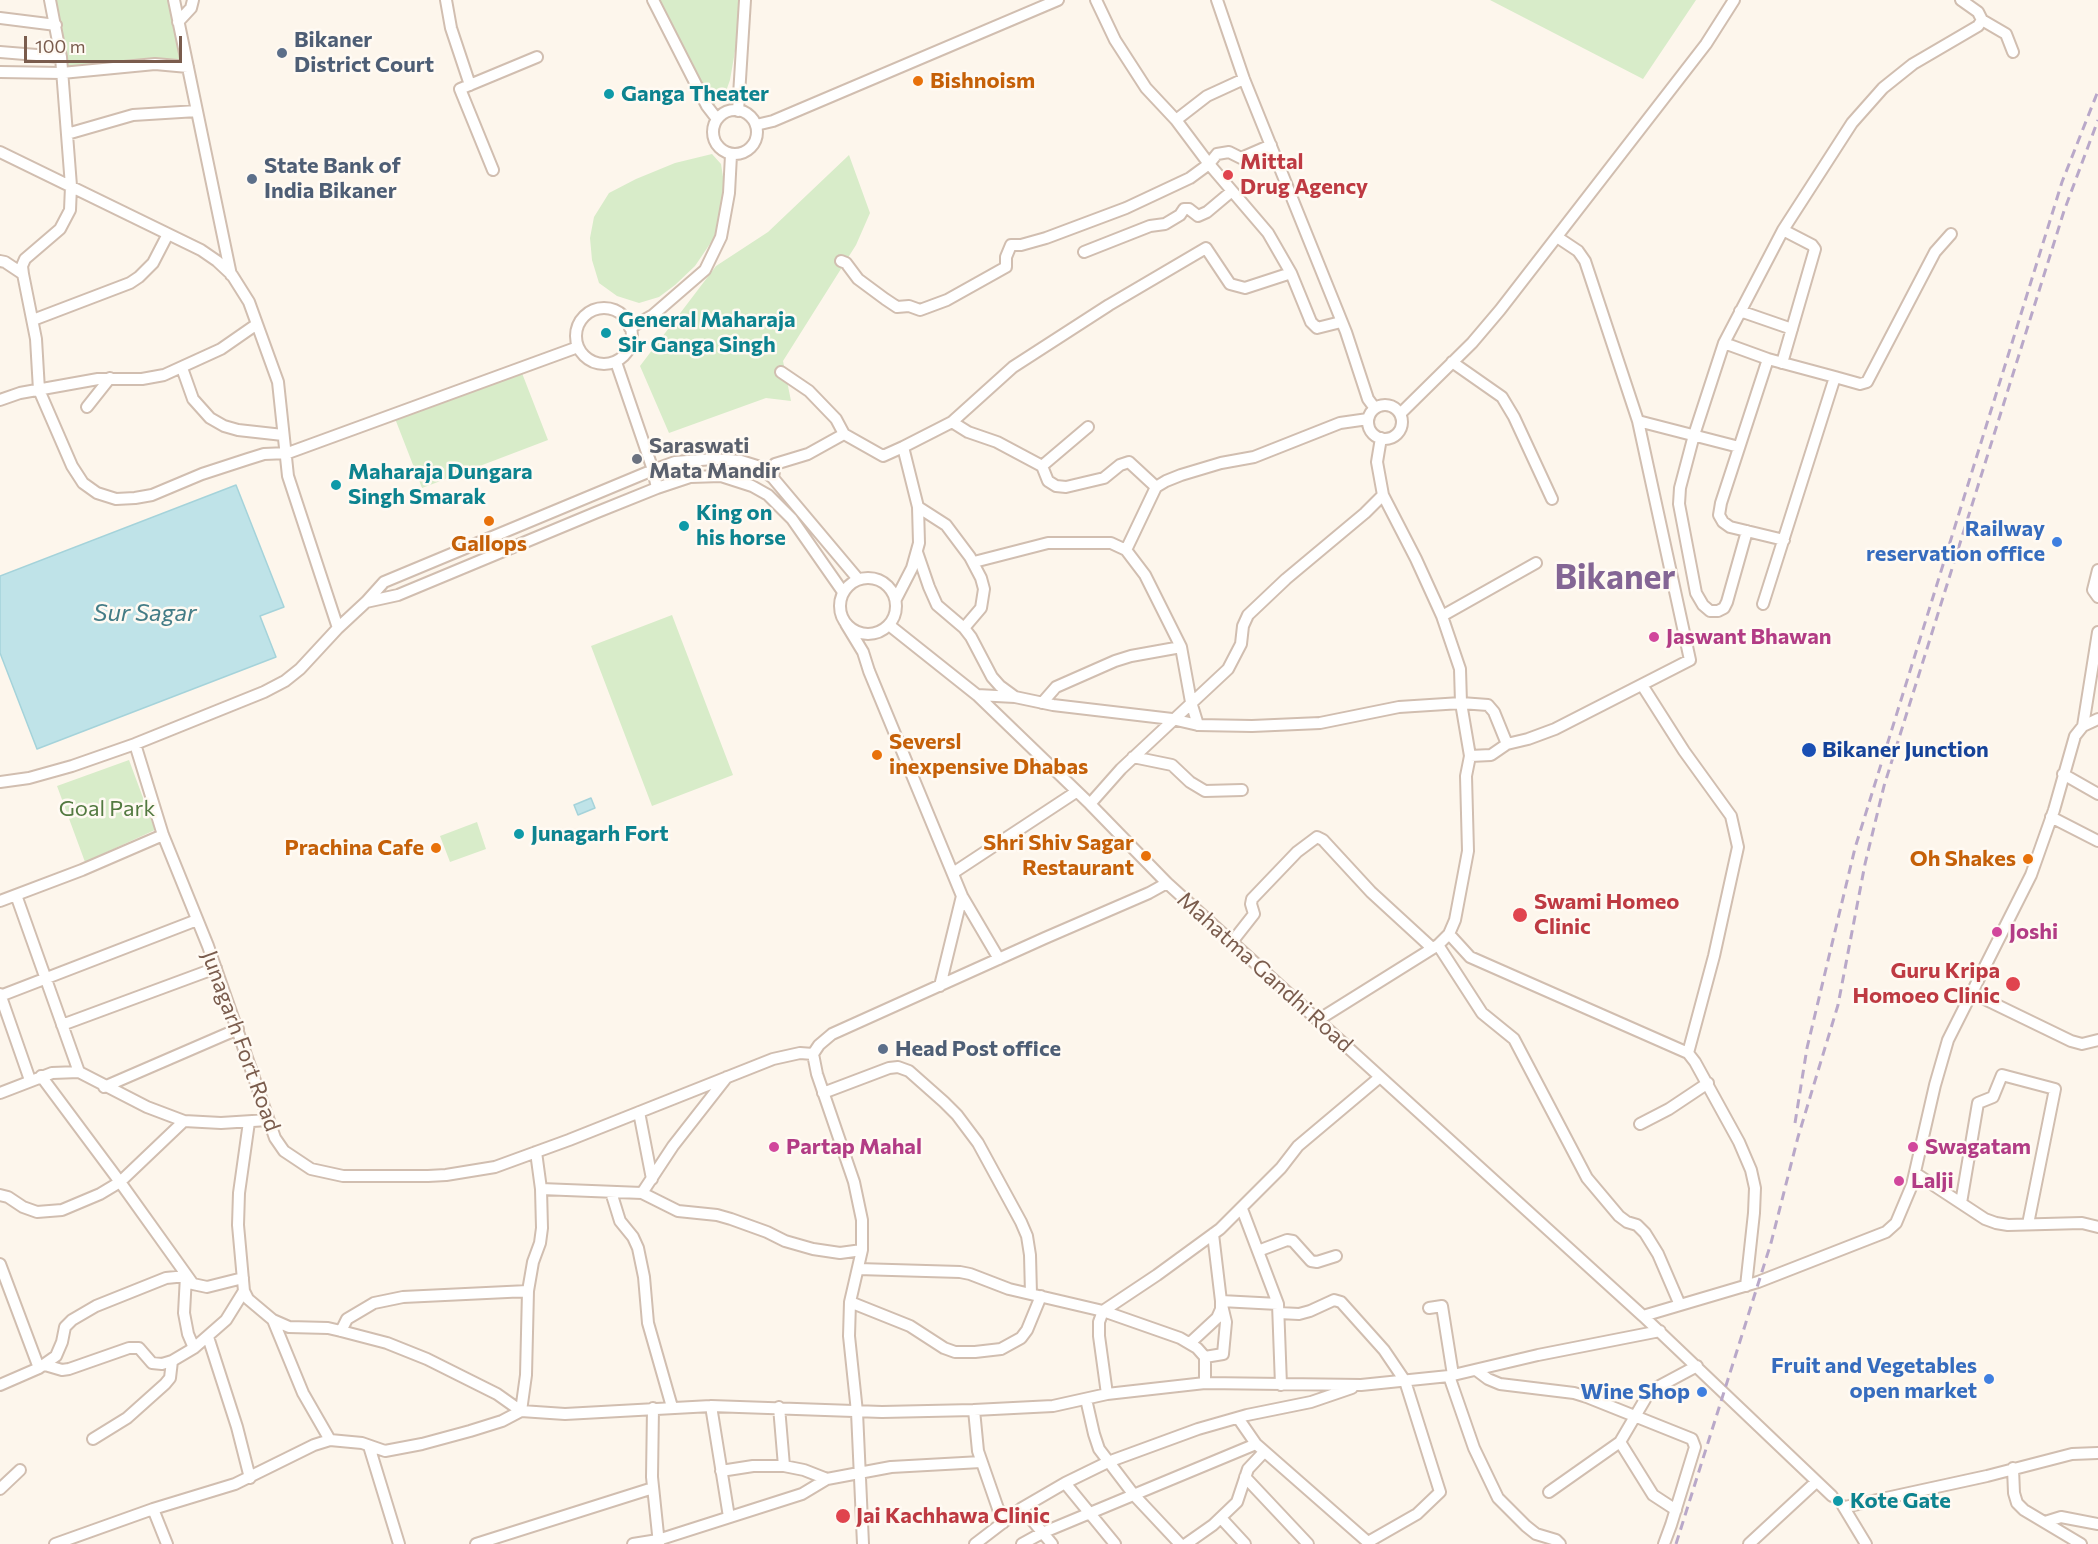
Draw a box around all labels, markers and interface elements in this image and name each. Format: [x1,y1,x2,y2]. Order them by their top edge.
scale bar [27,24,184,62]
place label: Bikaner District Court [294,27,434,78]
text: 100 m [35,35,85,57]
marker: Bikaner District Court [275,46,289,60]
place label: Bishnoism [930,68,1035,94]
marker: Bishnoism [911,74,925,88]
place label: Ganga Theater [621,81,769,107]
marker: Ganga Theater [602,87,616,101]
place label: Mittal Drug Agency [1240,149,1368,200]
place label: State Bank of India Bikaner [264,153,401,204]
marker: Mittal Drug Agency [1221,168,1235,182]
marker: State Bank of India Bikaner [245,172,259,186]
place label: General Maharaja Sir Ganga Singh [618,307,796,358]
marker: General Maharaja Sir Ganga Singh [599,326,613,340]
place label: Saraswati Mata Mandir [649,433,780,484]
marker: Saraswati Mata Mandir [630,452,644,466]
place label: Maharaja Dungara Singh Smarak [348,459,533,511]
marker: Maharaja Dungara Singh Smarak [329,478,343,492]
place label: King on his horse [696,500,786,552]
marker: Gallops [482,514,496,528]
place label: Railway reservation office [1866,516,2045,568]
marker: King on his horse [677,519,691,533]
place label: Gallops [451,531,527,557]
marker: Railway reservation office [2050,535,2064,549]
district label: Bikaner [1554,558,1676,598]
water label: Sur Sagar [93,599,197,627]
place label: Jaswant Bhawan [1666,624,1831,650]
marker: Jaswant Bhawan [1647,630,1661,644]
place label: Seversl inexpensive Dhabas [889,729,1088,780]
place label: Bikaner Junction [1822,737,1989,763]
marker: Bikaner Junction [1800,741,1818,759]
marker: Seversl inexpensive Dhabas [870,748,884,762]
park label: Goal Park [59,796,155,822]
place label: Junagarh Fort [531,821,668,847]
marker: Junagarh Fort [512,827,526,841]
place label: Shri Shiv Sagar Restaurant [983,830,1134,882]
place label: Prachina Cafe [284,835,424,861]
marker: Prachina Cafe [429,841,443,855]
place label: Oh Shakes [1910,846,2016,872]
marker: Shri Shiv Sagar Restaurant [1139,849,1153,863]
marker: Oh Shakes [2021,852,2035,866]
street label: Mahatma Gandhi Road [1172,886,1358,1058]
place label: Swami Homeo Clinic [1534,889,1679,940]
marker: Swami Homeo Clinic [1511,906,1529,924]
place label: Joshi [2009,919,2058,945]
marker: Joshi [1990,925,2004,939]
street label: Junagarh Fort Road [196,947,286,1135]
place label: Guru Kripa Homoeo Clinic [1852,958,2000,1010]
marker: Guru Kripa Homoeo Clinic [2004,975,2022,993]
place label: Head Post office [895,1036,1061,1062]
marker: Head Post office [876,1042,890,1056]
place label: Partap Mahal [786,1134,922,1160]
place label: Swagatam [1925,1134,2031,1160]
marker: Partap Mahal [767,1140,781,1154]
marker: Swagatam [1906,1140,1920,1154]
place label: Lalji [1911,1168,1954,1194]
marker: Lalji [1892,1174,1906,1188]
place label: Fruit and Vegetables open market [1771,1353,1977,1404]
marker: Fruit and Vegetables open market [1982,1372,1996,1386]
place label: Wine Shop [1580,1379,1690,1405]
marker: Wine Shop [1695,1385,1709,1399]
place label: Kote Gate [1850,1488,1951,1514]
marker: Kote Gate [1831,1494,1845,1508]
place label: Jai Kachhawa Clinic [856,1503,1050,1529]
marker: Jai Kachhawa Clinic [834,1507,852,1525]

